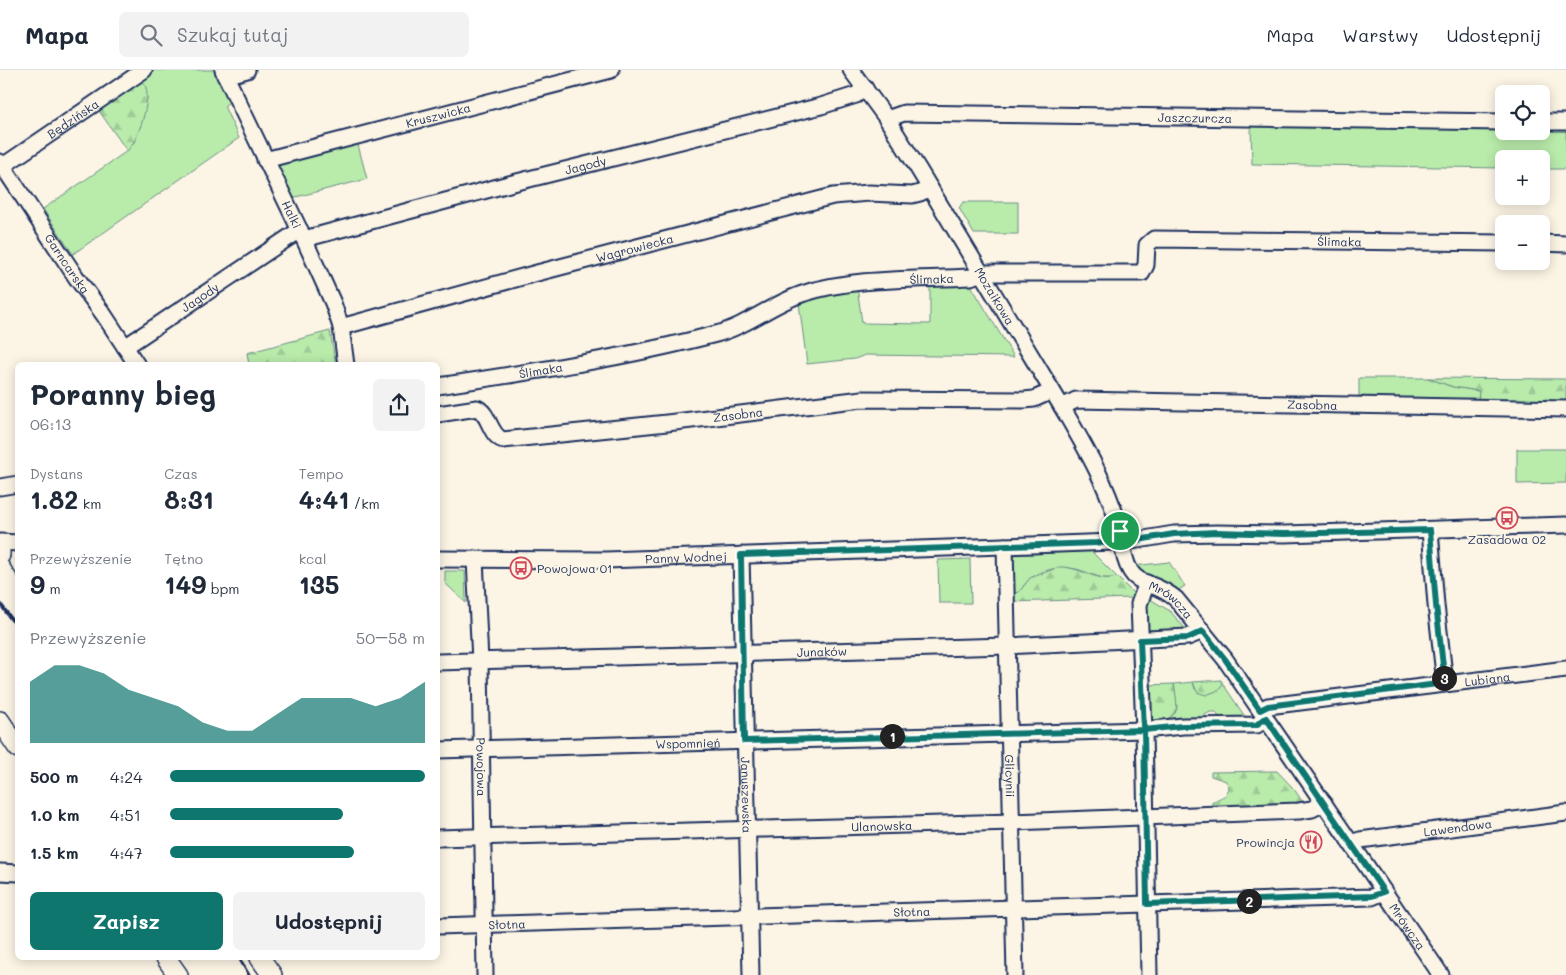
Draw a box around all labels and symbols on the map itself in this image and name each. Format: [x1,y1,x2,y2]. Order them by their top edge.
street label: Będzińska [44,95,102,142]
street label: Kruszwicka [404,99,472,131]
street label: Jaszczurcza [1158,109,1232,126]
street label: Jagody [563,152,608,178]
street label: Halki [279,198,306,231]
street label: Garncarska [41,230,94,297]
street label: Wągrowiecka [594,230,675,265]
street label: Ślimaka [1317,233,1362,249]
street label: Mozaikowa [971,264,1019,328]
street label: Ślimaka [909,270,954,287]
street label: Jagody [178,279,222,315]
street label: Ślimaka [518,359,564,382]
street label: Zasobna [1287,396,1338,413]
street label: Zasobna [712,403,764,425]
bus stop icon: Zasadowa 02 [1495,506,1519,530]
pin [1099,510,1141,552]
place label: Zasadowa 02 [1468,531,1546,547]
street label: Panny Wodnej [645,548,727,567]
bus stop icon: Powojowa 01 [509,556,533,580]
place label: Powojowa 01 [537,560,612,576]
street label: Mrówcza [1147,577,1197,622]
street label: Junaków [797,643,847,660]
pin: 3 [1432,666,1456,690]
street label: Lubiana [1464,668,1511,690]
pin: 1 [880,724,904,748]
street label: Wspomnień [655,734,721,752]
street label: Powojowa [473,737,490,796]
street label: Glicynii [1002,754,1019,798]
street label: Januszewska [738,757,756,833]
street label: Lawendowa [1423,815,1493,840]
street label: Ulanowska [851,817,913,834]
restaurant icon: Prowincja [1299,830,1323,854]
place label: Prowincja [1236,834,1295,850]
pin: 2 [1236,888,1262,914]
street label: Mrówcza [1386,900,1429,953]
street label: Słotna [893,903,931,920]
street label: Słotna [488,915,526,932]

